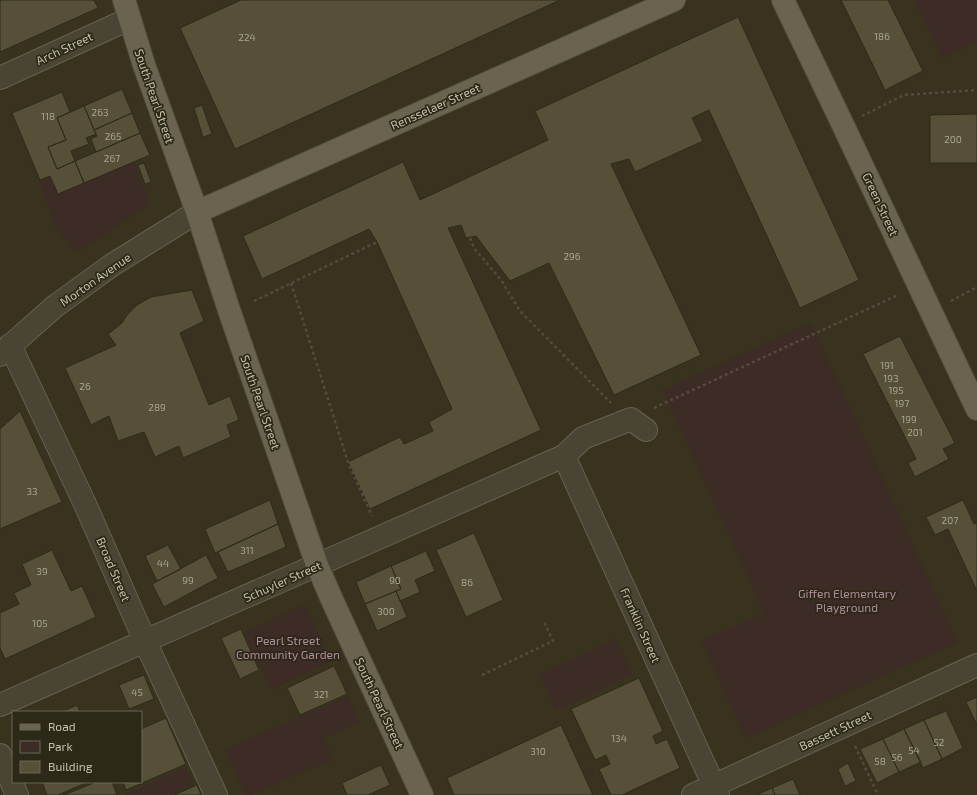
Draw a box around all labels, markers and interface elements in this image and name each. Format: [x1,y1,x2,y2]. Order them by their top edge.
street label: Arch Street [33,29,95,67]
house number: 186 [874,30,890,42]
house number: 224 [238,31,256,43]
street label: South Pearl Street [132,47,178,145]
street label: Rensselaer Street [388,80,482,132]
house number: 263 [92,106,108,118]
house number: 118 [41,110,55,122]
house number: 265 [105,130,121,142]
house number: 200 [944,133,962,145]
house number: 267 [104,152,120,164]
street label: Green Street [860,170,902,238]
street label: Morton Avenue [57,249,133,309]
house number: 296 [563,250,581,262]
street label: South Pearl Street [238,353,284,451]
house number: 191 [880,359,894,371]
house number: 193 [883,372,899,384]
house number: 26 [79,380,91,392]
house number: 195 [888,384,904,396]
house number: 197 [895,397,909,409]
house number: 289 [148,401,166,413]
house number: 199 [901,413,917,425]
house number: 201 [907,426,923,438]
house number: 33 [26,485,38,497]
house number: 207 [942,514,958,526]
street label: Broad Street [94,535,134,604]
house number: 311 [240,544,254,556]
house number: 44 [157,557,169,569]
street label: Schuyler Street [241,557,323,604]
house number: 39 [36,565,48,577]
house number: 99 [182,574,194,586]
house number: 90 [389,574,401,586]
house number: 86 [461,576,473,588]
street label: Franklin Street [618,585,664,665]
park label: Giffen Elementary Playground [798,586,897,614]
house number: 300 [377,605,395,617]
house number: 105 [32,617,48,629]
park label: Pearl Street Community Garden [236,633,340,661]
street label: South Pearl Street [353,655,407,751]
house number: 45 [131,686,143,698]
house number: 321 [313,688,329,700]
street label: Bassett Street [797,707,874,753]
legend [12,711,142,783]
text: Road [48,719,76,733]
house number: 134 [611,732,627,744]
house number: 52 [934,736,945,748]
text: Park [48,739,73,753]
house number: 54 [908,744,920,756]
house number: 310 [530,745,546,757]
house number: 56 [891,751,903,763]
house number: 58 [874,755,886,767]
text: Building [48,759,93,773]

